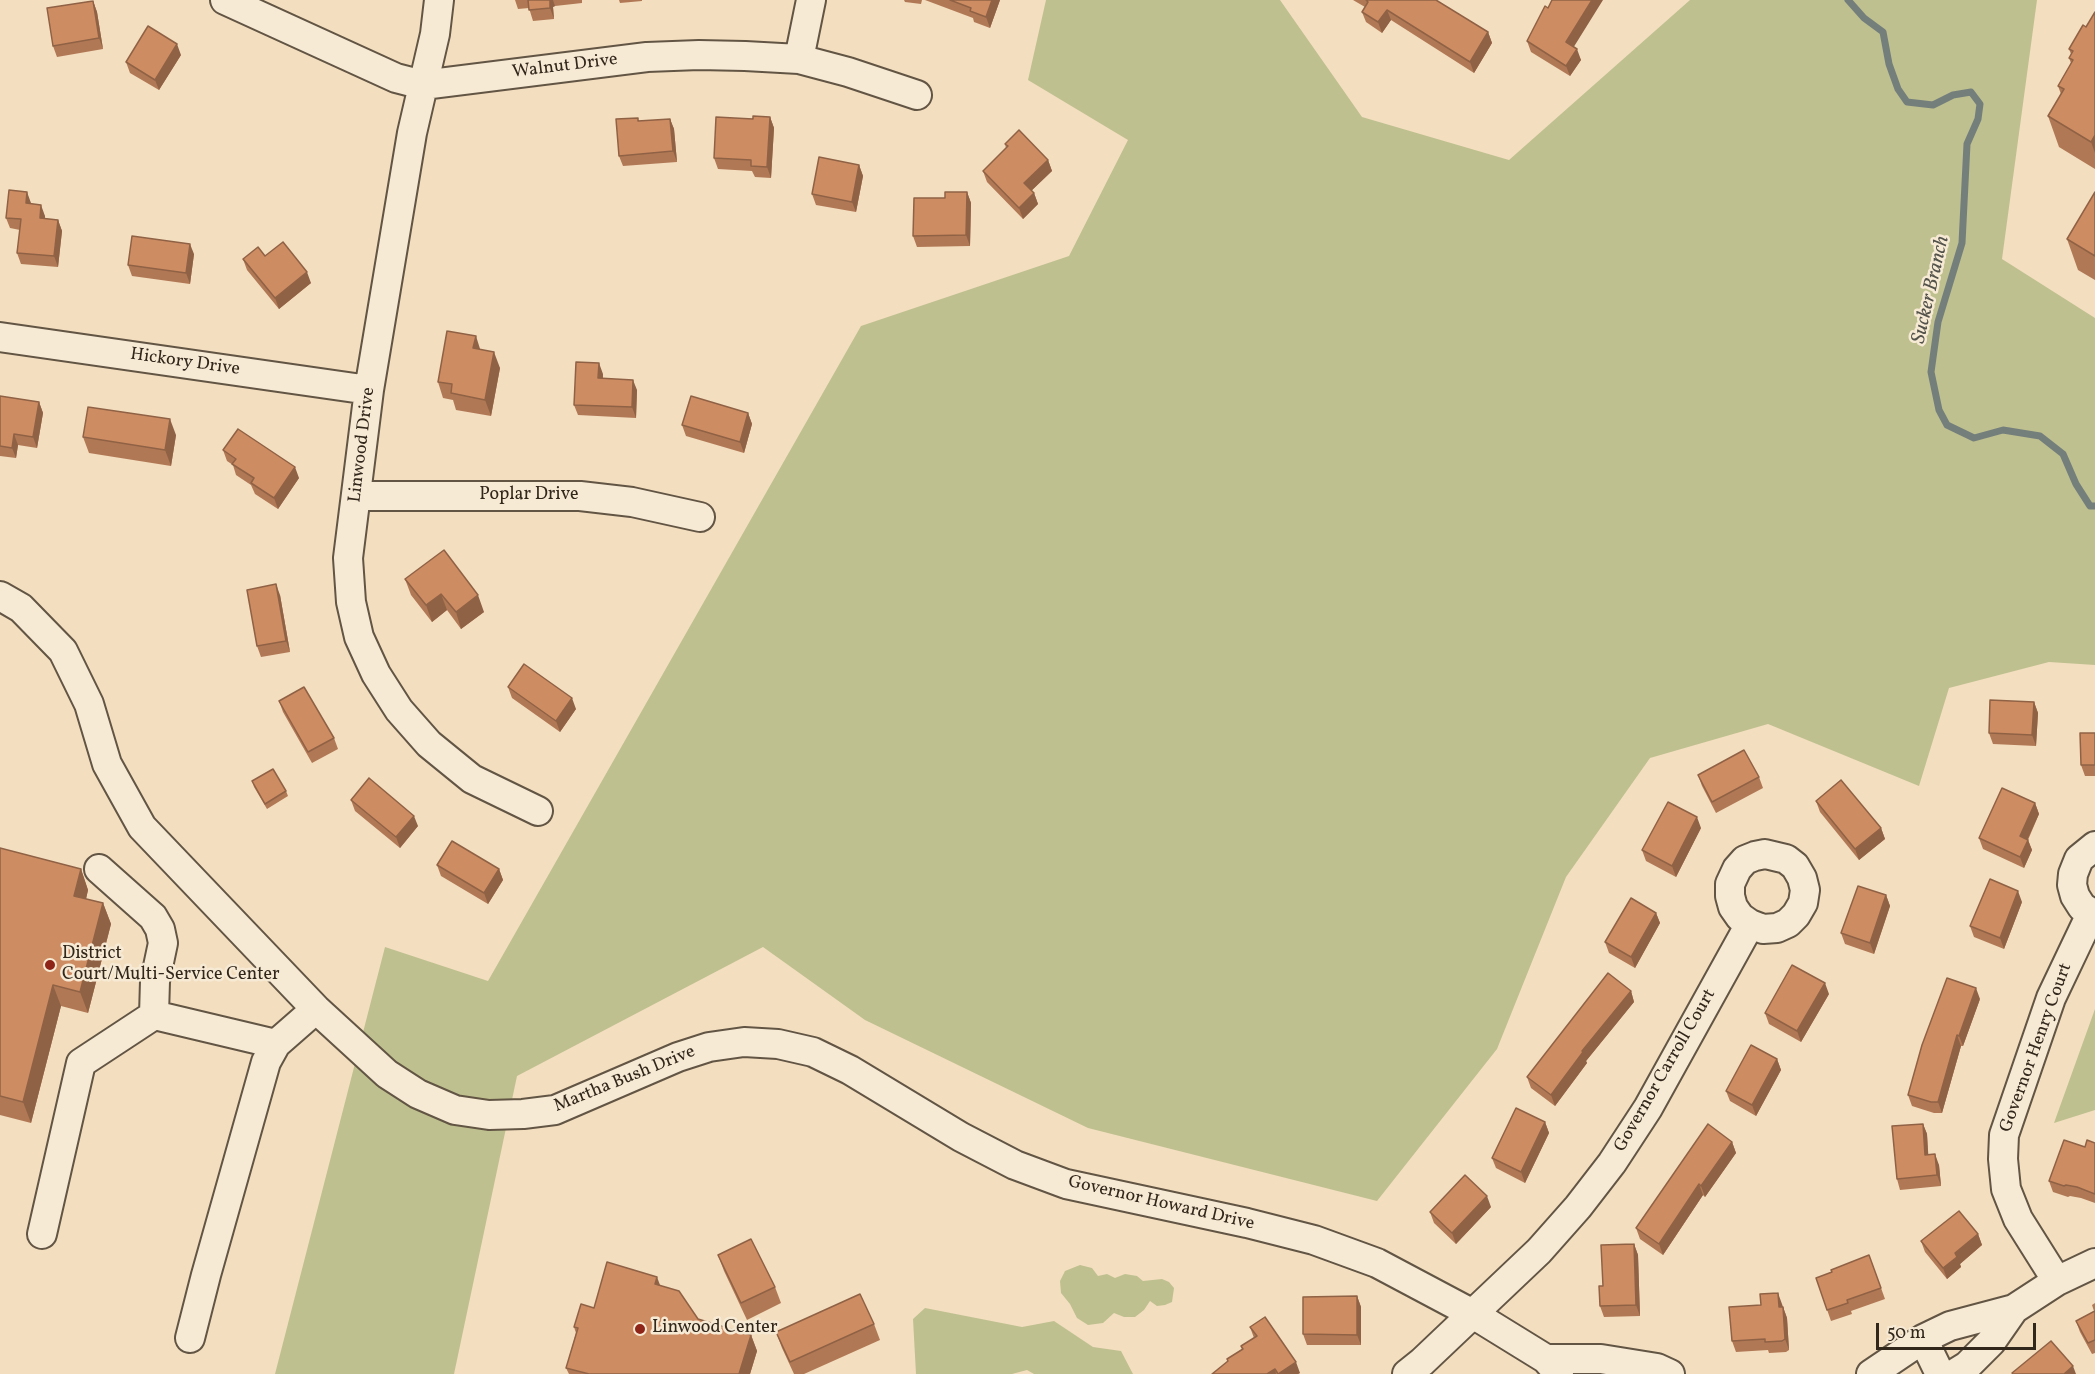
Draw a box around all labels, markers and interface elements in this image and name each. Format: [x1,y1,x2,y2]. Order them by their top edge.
street label: Walnut Drive [511,50,619,84]
water label: Sucker Branch [1908,234,1956,346]
street label: Hickory Drive [129,345,241,381]
street label: Linwood Drive [345,386,381,504]
street label: Poplar Drive [479,485,579,507]
place label: District Court/Multi-Service Center [62,944,279,986]
marker: District Court/Multi-Service Center [43,958,57,972]
street label: Governor Henry Court [1996,960,2078,1136]
street label: Governor Carroll Court [1611,986,1721,1156]
street label: Martha Bush Drive [551,1042,699,1118]
street label: Governor Howard Drive [1066,1172,1256,1236]
scale bar [1879,1311,2040,1349]
place label: Linwood Center [652,1318,777,1340]
text: 50 m [1887,1321,1926,1346]
marker: Linwood Center [633,1322,647,1336]

